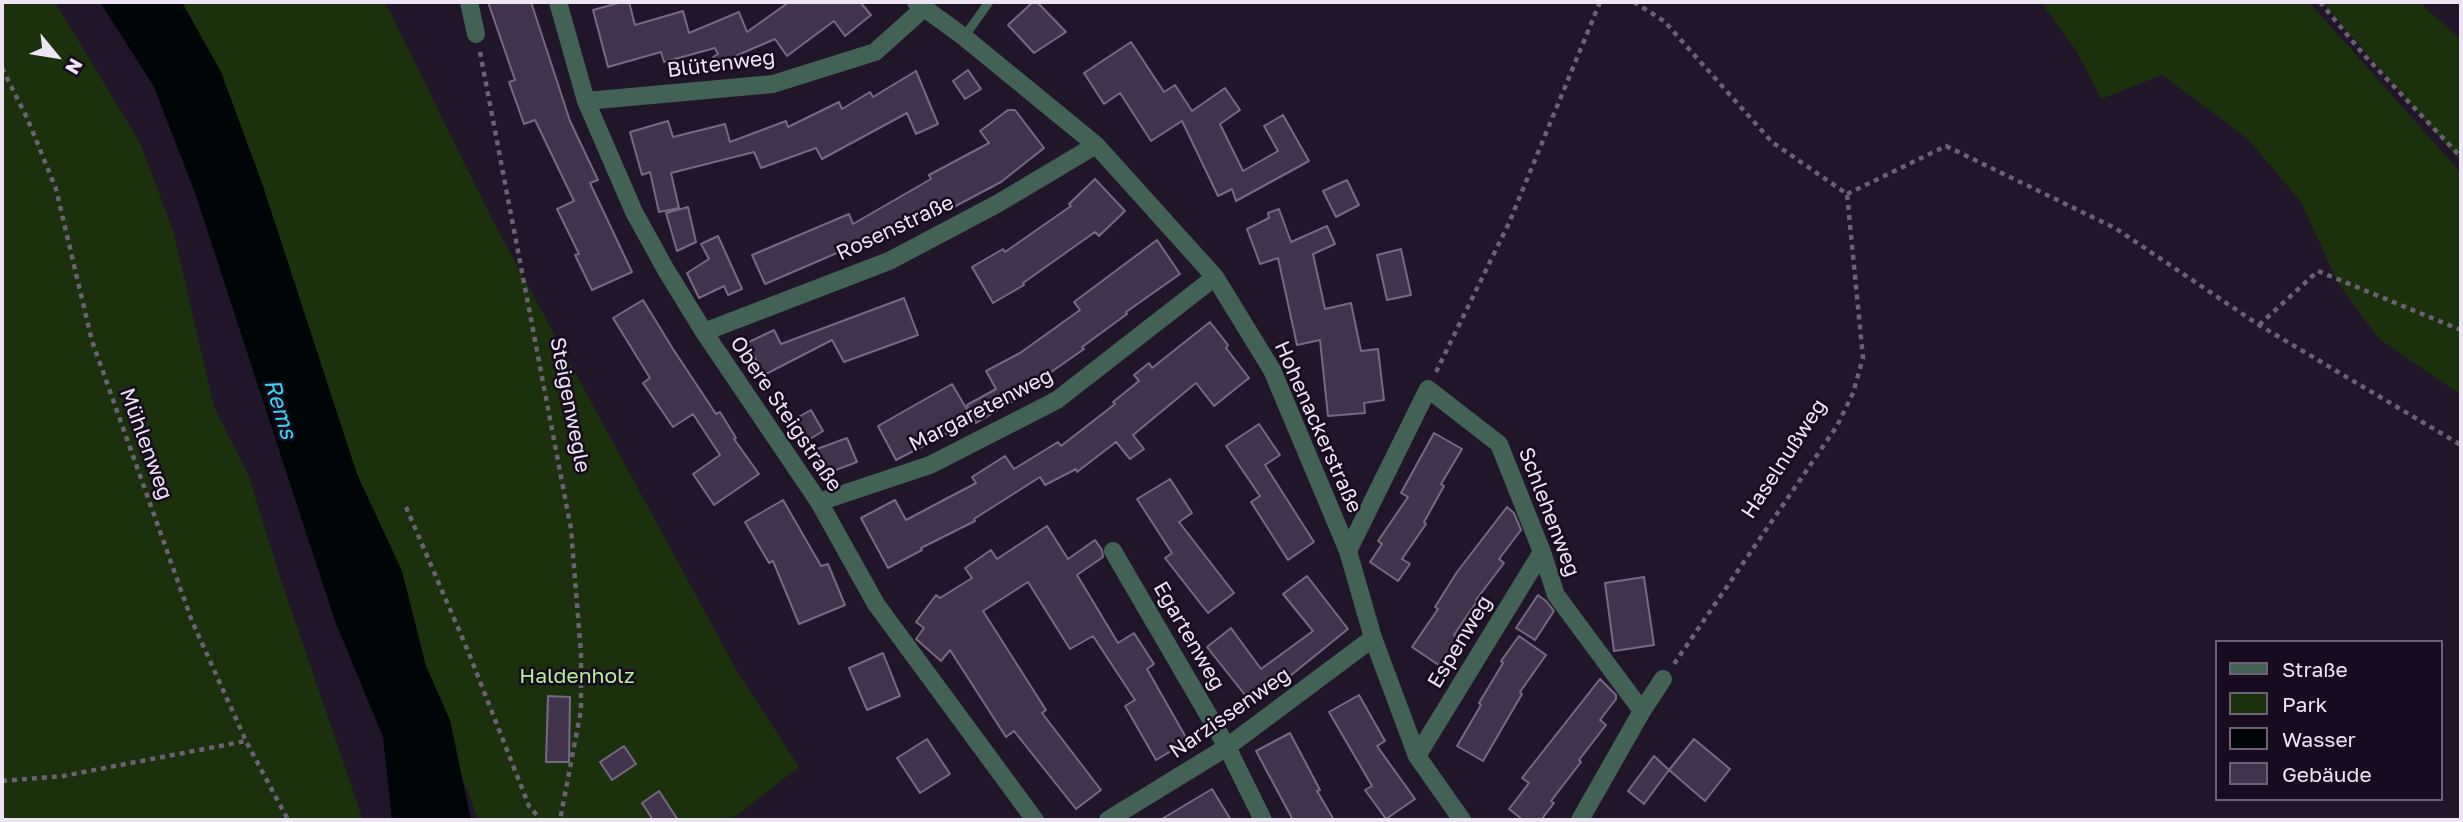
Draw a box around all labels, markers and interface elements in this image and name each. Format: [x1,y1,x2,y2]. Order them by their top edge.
north arrow [21,21,91,91]
street label: Blütenweg [666,45,776,83]
text: N [61,55,88,79]
street label: Rosenstraße [832,190,958,266]
street label: Obere Steigstraße [725,332,847,496]
street label: Steigenwegle [545,335,595,475]
street label: Hohenackerstraße [1269,337,1367,517]
street label: Margaretenweg [905,363,1057,457]
water label: Rems [258,376,302,442]
street label: Mühlenweg [114,385,178,503]
street label: Haselnußweg [1736,395,1832,523]
street label: Schlehenweg [1513,444,1585,580]
street label: Egartenweg [1148,577,1230,695]
street label: Espenweg [1423,591,1497,693]
legend [2214,640,2442,801]
text: Straße [2282,656,2348,682]
street label: Narzissenweg [1165,662,1295,764]
park label: Haldenholz [519,663,635,689]
text: Park [2282,691,2327,717]
text: Wasser [2282,726,2356,752]
text: Gebäude [2282,761,2372,787]

